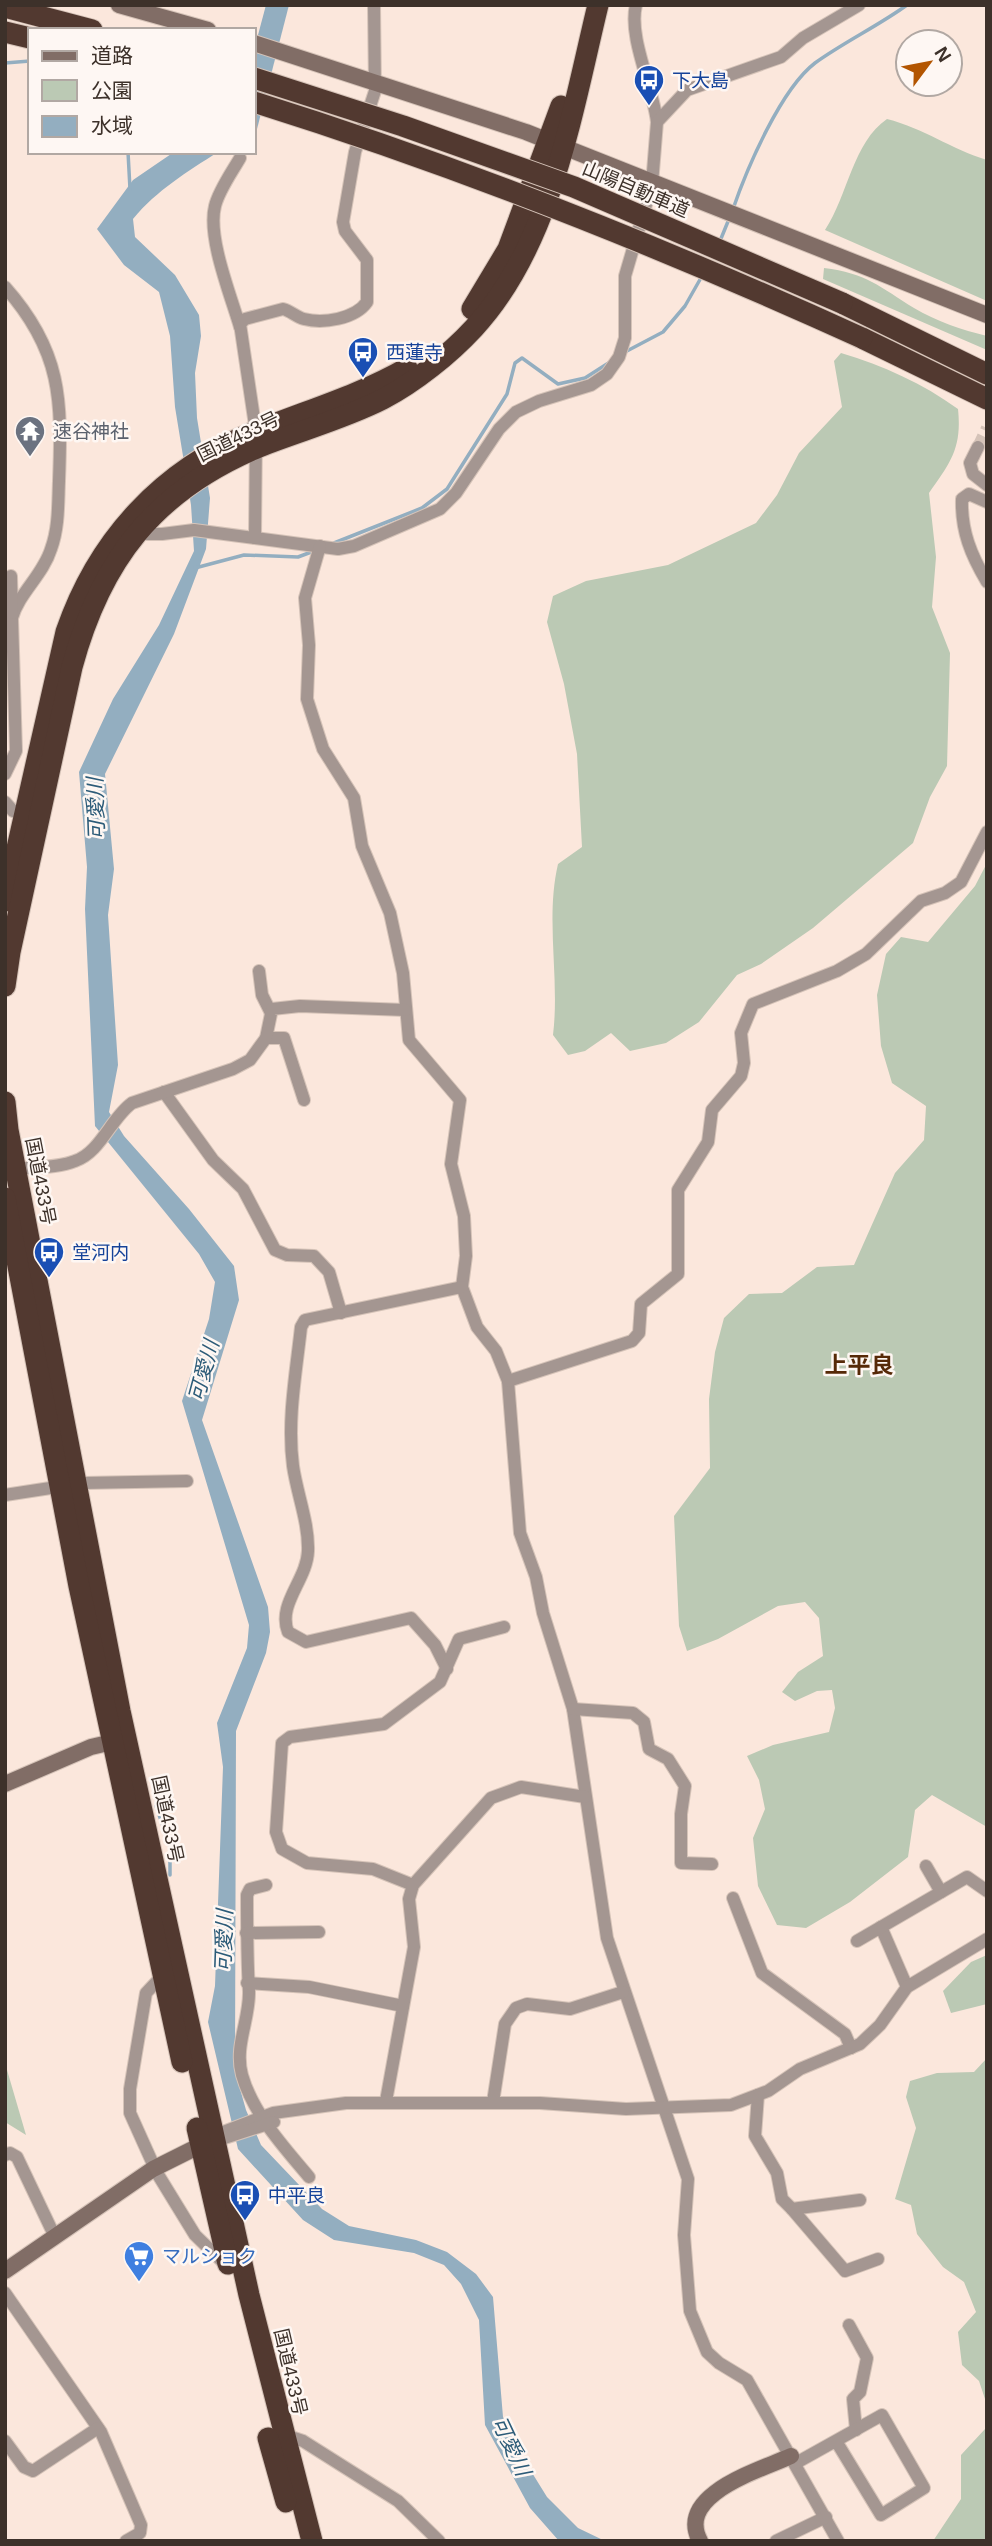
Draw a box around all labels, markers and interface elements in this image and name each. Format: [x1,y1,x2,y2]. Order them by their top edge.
legend [28,28,256,154]
north arrow [894,28,964,98]
text: N [930,43,956,66]
text: 道路 [91,44,133,67]
bus stop icon: 下大島 [632,63,666,107]
place label: 下大島 [672,70,729,91]
text: 公園 [91,79,133,102]
text: 水域 [91,114,133,137]
street label: 山陽自動車道 [579,158,692,221]
bus stop icon: 西蓮寺 [346,335,380,379]
place label: 西蓮寺 [386,342,443,363]
street label: 国道433号 [194,408,283,465]
temple icon: 速谷神社 [13,414,47,458]
place label: 速谷神社 [53,421,129,442]
water label: 可愛川 [83,775,108,841]
street label: 国道433号 [22,1136,59,1227]
bus stop icon: 堂河内 [32,1235,66,1279]
place label: 堂河内 [72,1242,129,1263]
water label: 可愛川 [184,1336,223,1404]
district label: 上平良 [825,1352,894,1378]
street label: 国道433号 [148,1774,187,1865]
water label: 可愛川 [211,1907,236,1973]
bus stop icon: 中平良 [228,2178,262,2222]
place label: 中平良 [268,2185,325,2206]
supermarket icon: マルショク [122,2239,156,2283]
place label: マルショク [162,2246,257,2267]
street label: 国道433号 [270,2327,311,2418]
water label: 可愛川 [488,2412,536,2481]

